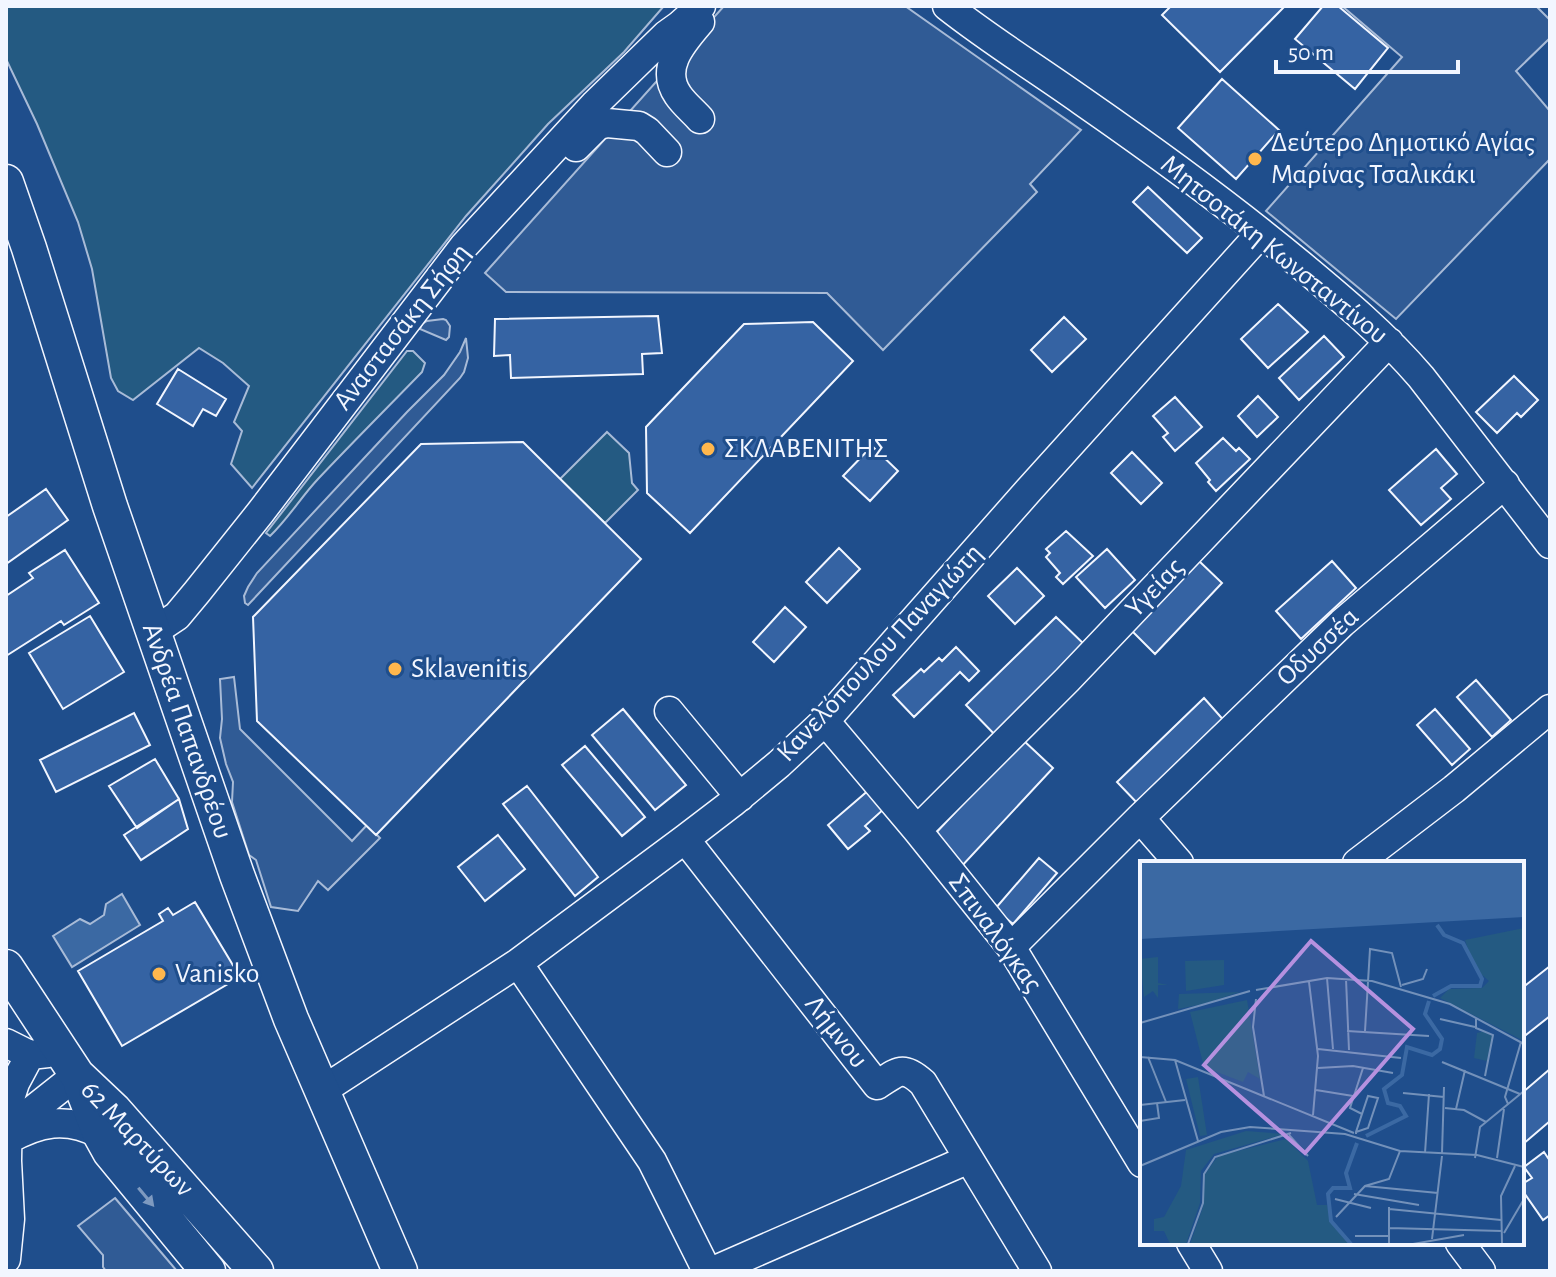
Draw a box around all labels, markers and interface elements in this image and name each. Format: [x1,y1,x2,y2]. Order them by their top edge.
scale bar [1276,24,1458,74]
text: 50 m [1288,41,1334,65]
place label: Δεύτερο Δημοτικό Αγίας Μαρίνας Τσαλικάκι [1271,129,1535,189]
street label: Μητσοτάκη Κωνσταντίνου [1155,150,1393,350]
marker: Δεύτερο Δημοτικό Αγίας Μαρίνας Τσαλικάκι [1246,150,1264,168]
street label: Αναστασάκη Σήφη [329,239,475,415]
place label: ΣΚΛΑΒΕΝΙΤΗΣ [724,435,888,463]
marker: ΣΚΛΑΒΕΝΙΤΗΣ [699,440,717,458]
street label: Κανελόπουλου Παναγιώτη [772,539,988,767]
street label: Υγείας [1121,553,1190,623]
street label: Οδυσσέα [1272,603,1364,691]
street label: Ανδρέα Παπανδρέου [137,620,237,842]
place label: Sklavenitis [411,655,528,683]
marker: Sklavenitis [386,660,404,678]
inset map [1140,861,1524,1245]
street label: Σπιναλόγκας [943,869,1047,998]
place label: Vanisko [175,960,260,988]
marker: Vanisko [150,965,168,983]
street label: Λήμνου [799,991,873,1073]
street label: 62 Μαρτύρων [75,1076,199,1202]
one-way arrow [137,1187,154,1207]

